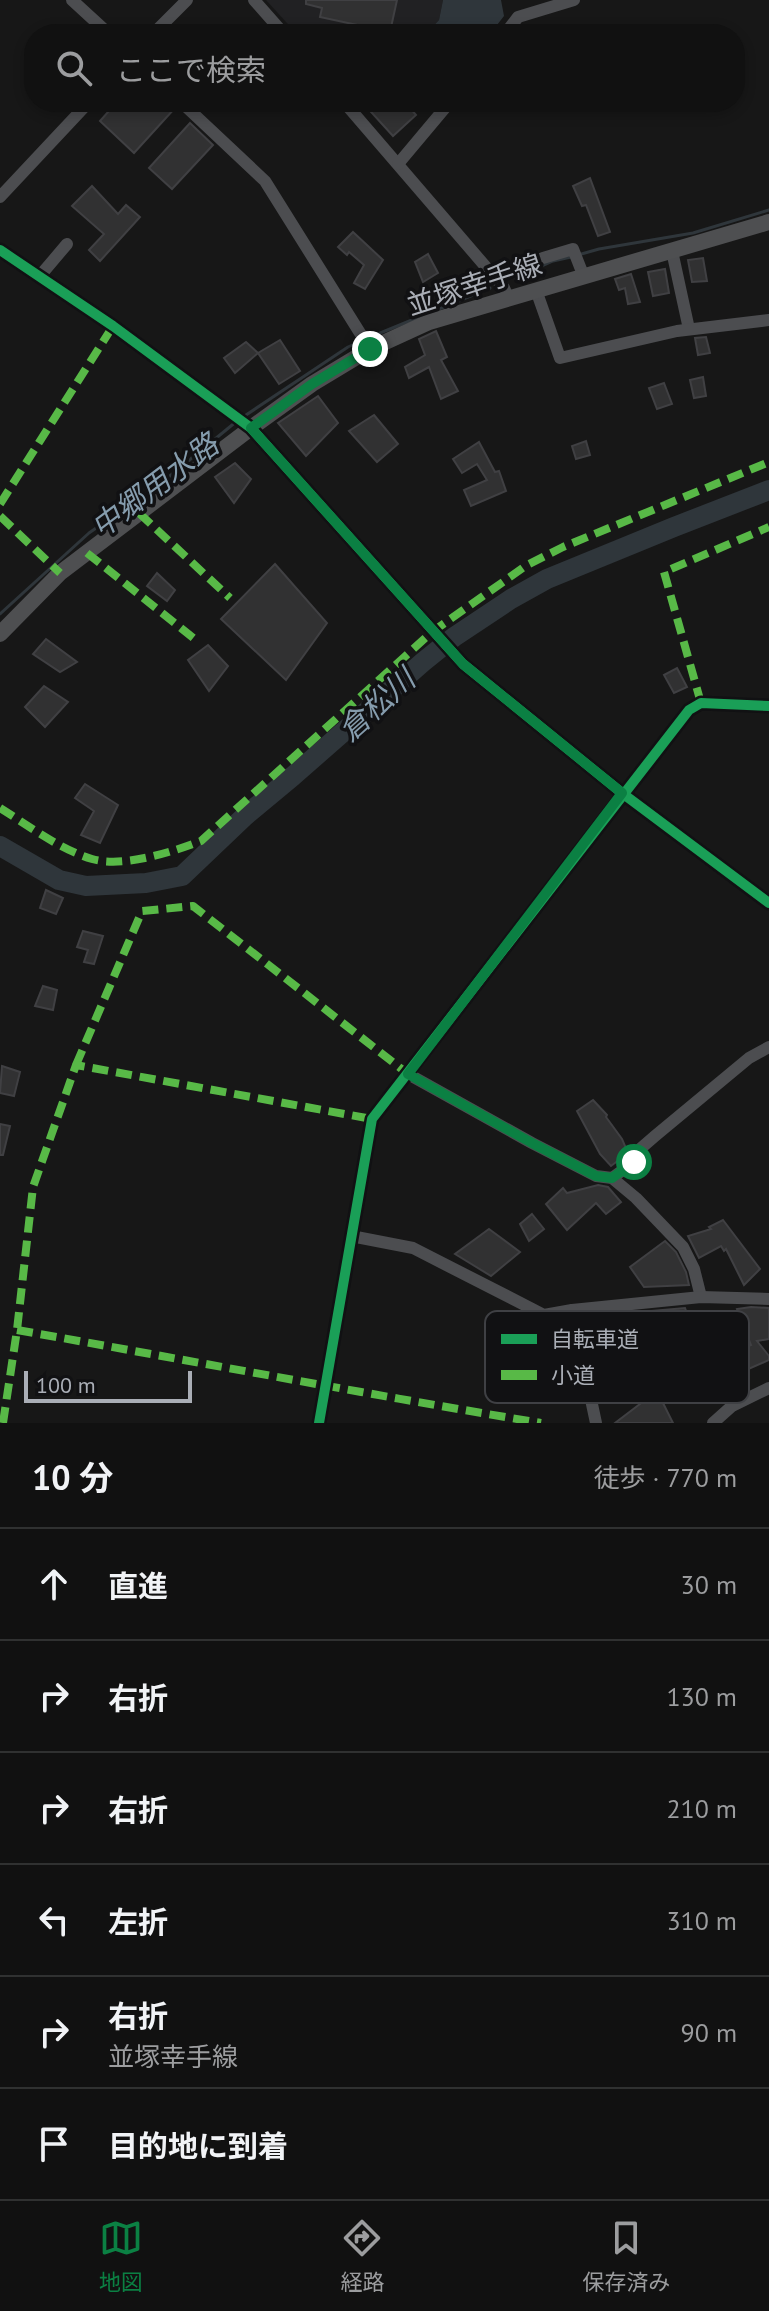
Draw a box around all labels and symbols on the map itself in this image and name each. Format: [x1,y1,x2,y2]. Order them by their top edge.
street label: 並塚幸手線 [402,245,546,323]
route end [352,331,388,367]
water label: 中郷用水路 [82,422,228,546]
water label: 倉松川 [330,657,425,749]
route start [616,1144,652,1180]
legend [485,1311,749,1403]
text: 自転車道 [551,1325,639,1353]
text: 小道 [551,1361,595,1389]
scale bar [24,1367,192,1403]

